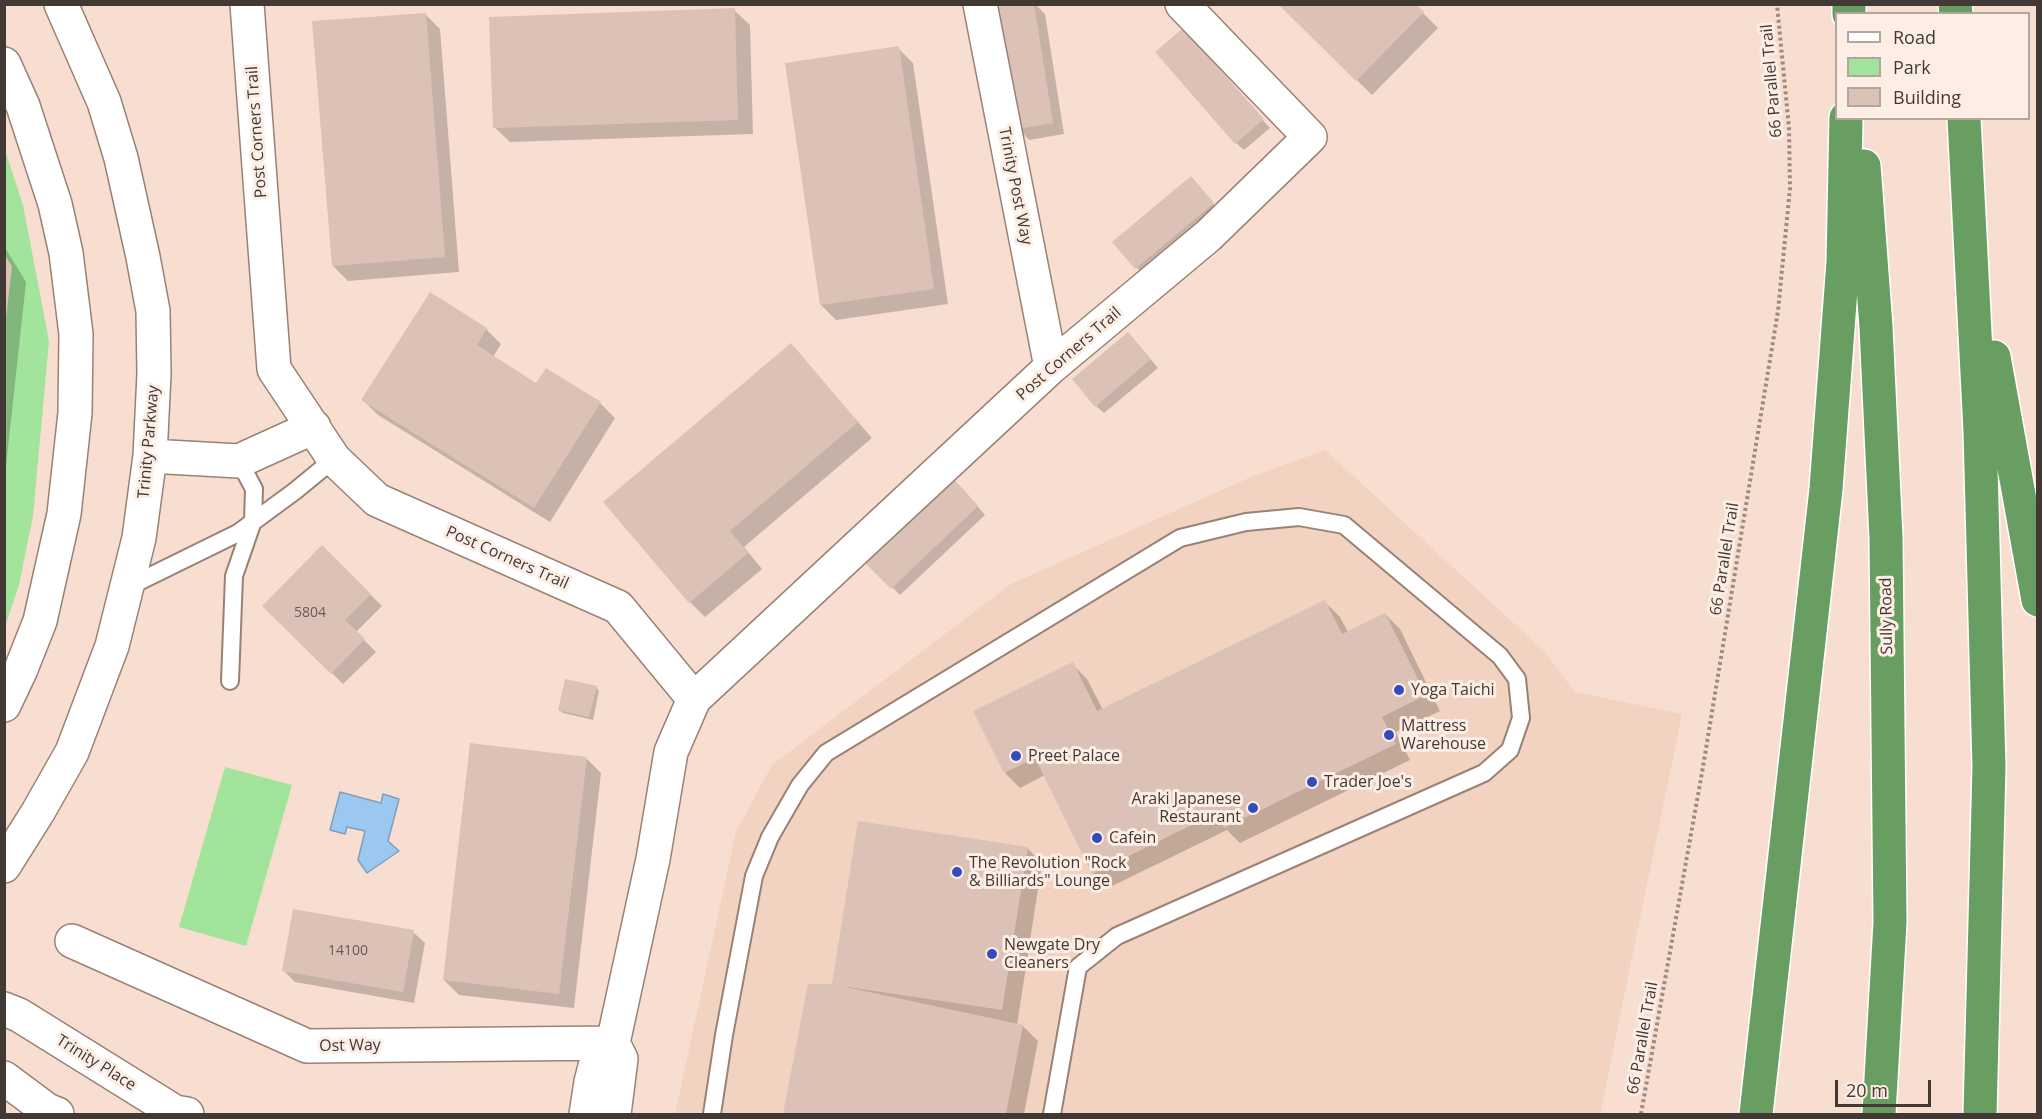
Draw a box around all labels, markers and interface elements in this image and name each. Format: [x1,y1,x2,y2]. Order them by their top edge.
legend [1835,12,2030,120]
street label: 66 Parallel Trail [1757,23,1787,139]
text: Road [1893,25,1936,49]
text: Park [1893,55,1931,79]
street label: Post Corners Trail [243,65,271,199]
text: Building [1893,85,1961,109]
street label: Trinity Post Way [994,126,1036,246]
street label: Post Corners Trail [1013,303,1125,405]
street label: Trinity Parkway [134,384,164,500]
street label: 66 Parallel Trail [1707,501,1743,617]
street label: Post Corners Trail [443,522,571,594]
street label: Sully Road [1877,577,1897,655]
house number: 5804 [294,605,326,621]
place label: Yoga Taichi [1411,680,1495,700]
marker: Yoga Taichi [1392,683,1406,697]
place label: Mattress Warehouse [1401,716,1486,754]
marker: Mattress Warehouse [1382,728,1396,742]
place label: Preet Palace [1028,746,1120,766]
marker: Preet Palace [1009,749,1023,763]
place label: Trader Joe's [1324,772,1412,792]
marker: Trader Joe's [1305,775,1319,789]
place label: Araki Japanese Restaurant [1132,789,1241,827]
marker: Araki Japanese Restaurant [1246,801,1260,815]
place label: Cafein [1109,828,1156,848]
marker: Cafein [1090,831,1104,845]
place label: The Revolution "Rock & Billiards" Lounge [969,853,1126,891]
marker: The Revolution "Rock & Billiards" Lounge [950,865,964,879]
place label: Newgate Dry Cleaners [1004,935,1100,973]
house number: 14100 [328,943,368,959]
marker: Newgate Dry Cleaners [985,947,999,961]
street label: 66 Parallel Trail [1624,980,1662,1096]
street label: Trinity Place [53,1031,139,1095]
street label: Ost Way [319,1036,381,1056]
scale bar [1838,1068,1934,1106]
text: 20 m [1846,1078,1888,1102]

